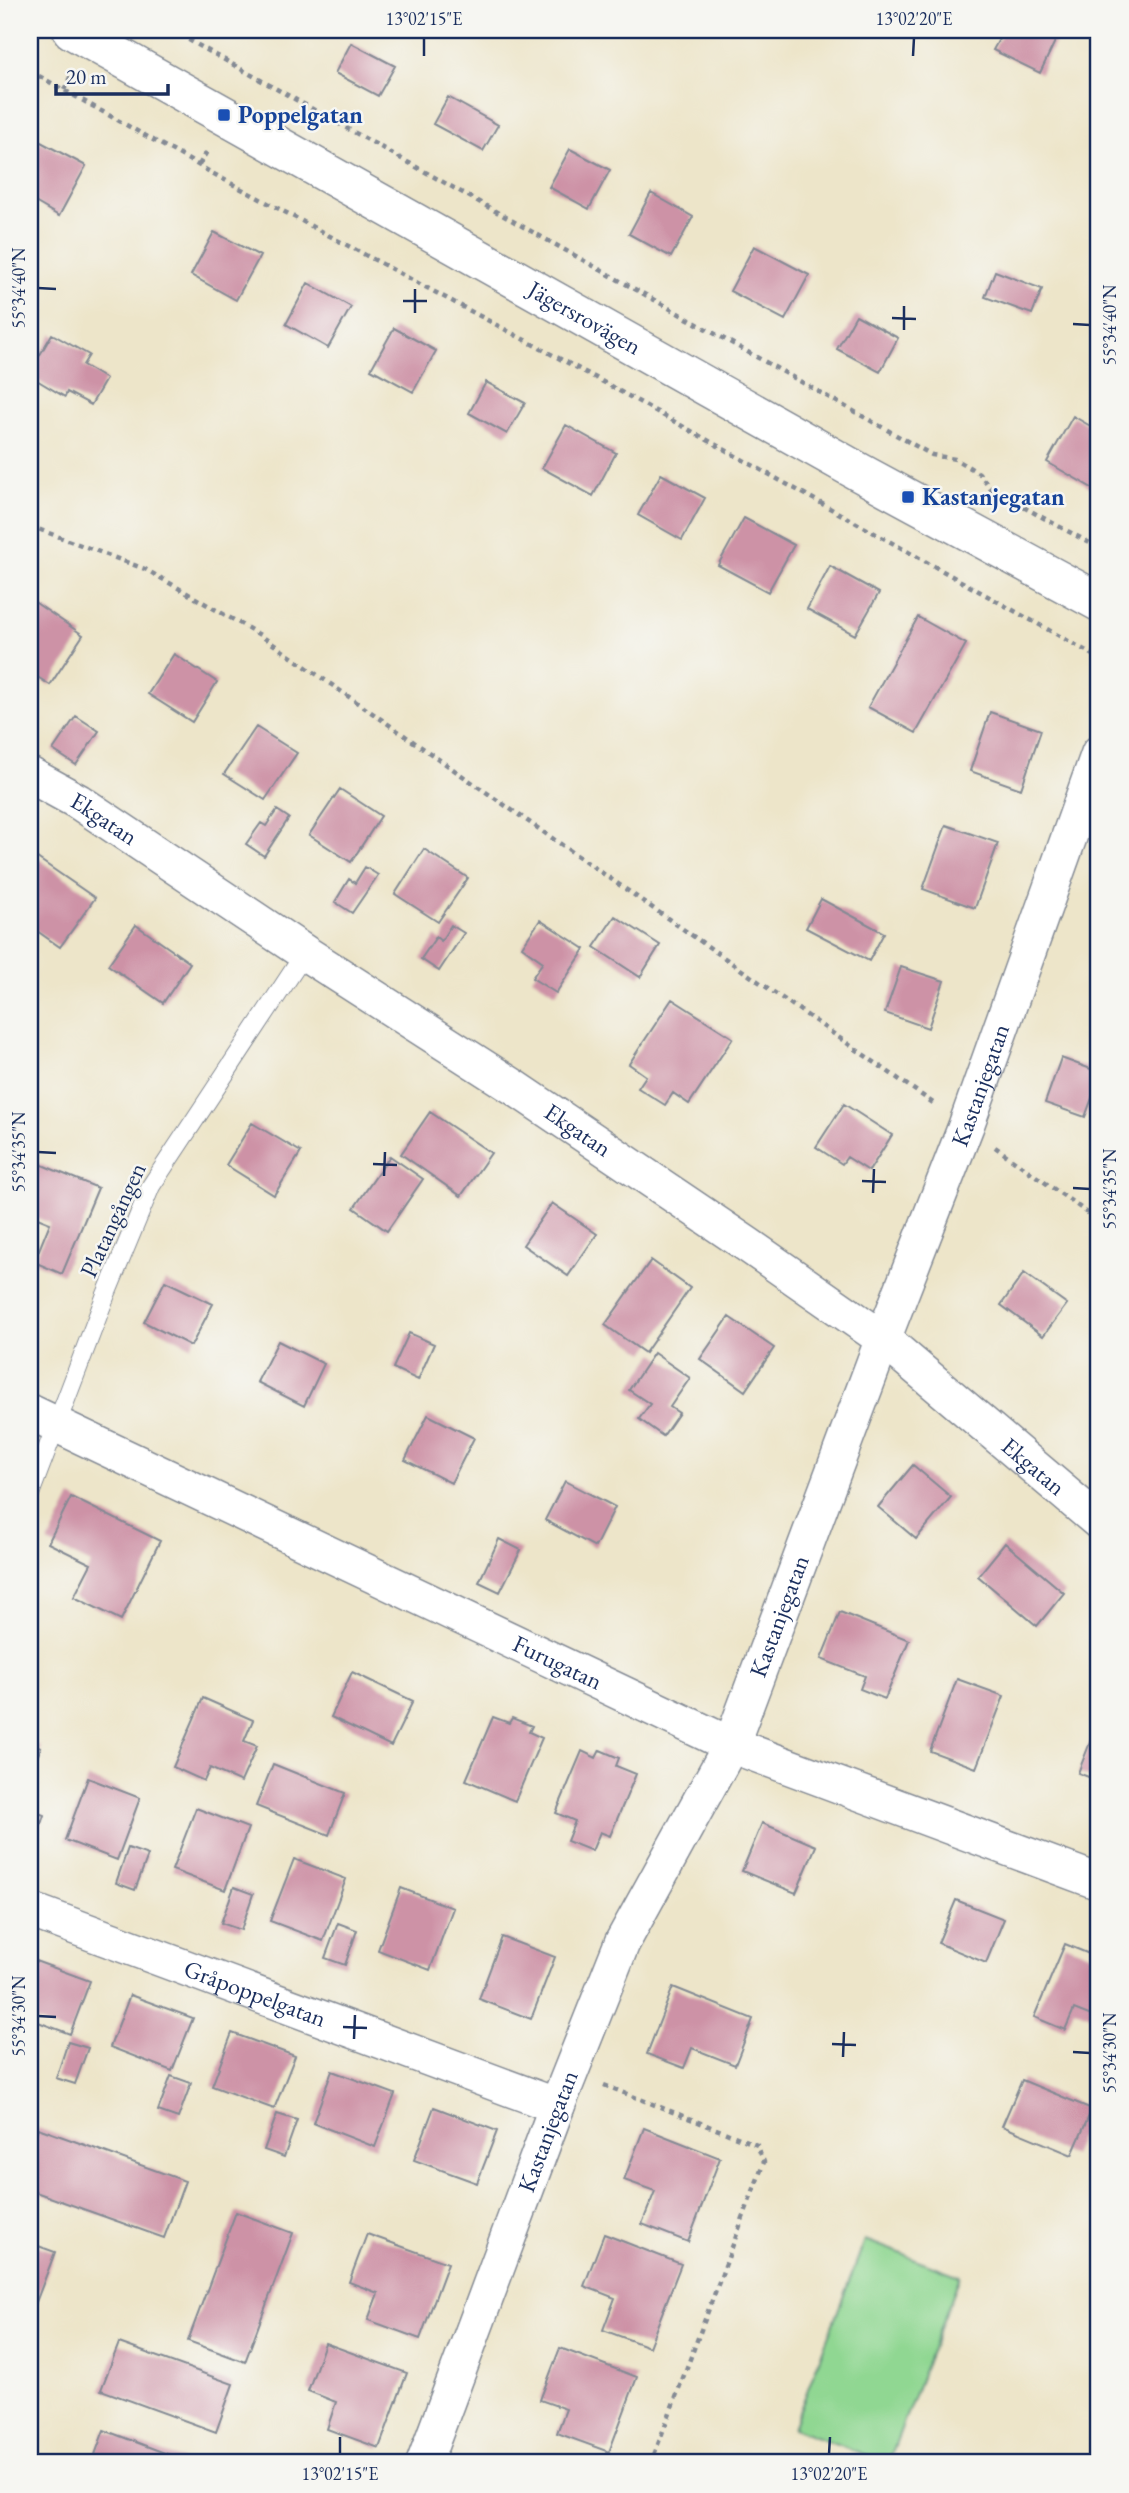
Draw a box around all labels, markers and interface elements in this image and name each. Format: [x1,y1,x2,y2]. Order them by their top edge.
text: 13°02'15"E [386,7,462,30]
text: 13°02'20"E [876,7,952,30]
scale bar [56,52,168,96]
text: 20 m [66,63,107,90]
place label: Poppelgatan [238,99,363,131]
marker: Poppelgatan [216,107,232,123]
text: 55°34'40"N [7,247,30,328]
street label: Jägersrovägen [521,272,647,362]
text: 55°34'40"N [1098,284,1121,365]
place label: Kastanjegatan [922,481,1065,513]
marker: Kastanjegatan [900,489,916,505]
street label: Ekgatan [65,784,144,852]
street label: Kastanjegatan [944,1019,1016,1151]
street label: Ekgatan [538,1096,618,1164]
text: 55°34'35"N [7,1111,30,1192]
text: 55°34'35"N [1098,1148,1121,1229]
street label: Platangången [72,1157,153,1282]
street label: Ekgatan [995,1430,1072,1502]
street label: Kastanjegatan [742,1550,816,1681]
street label: Furugatan [508,1628,608,1697]
street label: Gråpoppelgatan [180,1953,331,2034]
text: 55°34'30"N [7,1975,30,2056]
text: 55°34'30"N [1098,2012,1121,2093]
street label: Kastanjegatan [510,2065,585,2197]
text: 13°02'15"E [302,2462,378,2485]
text: 13°02'20"E [791,2462,867,2485]

